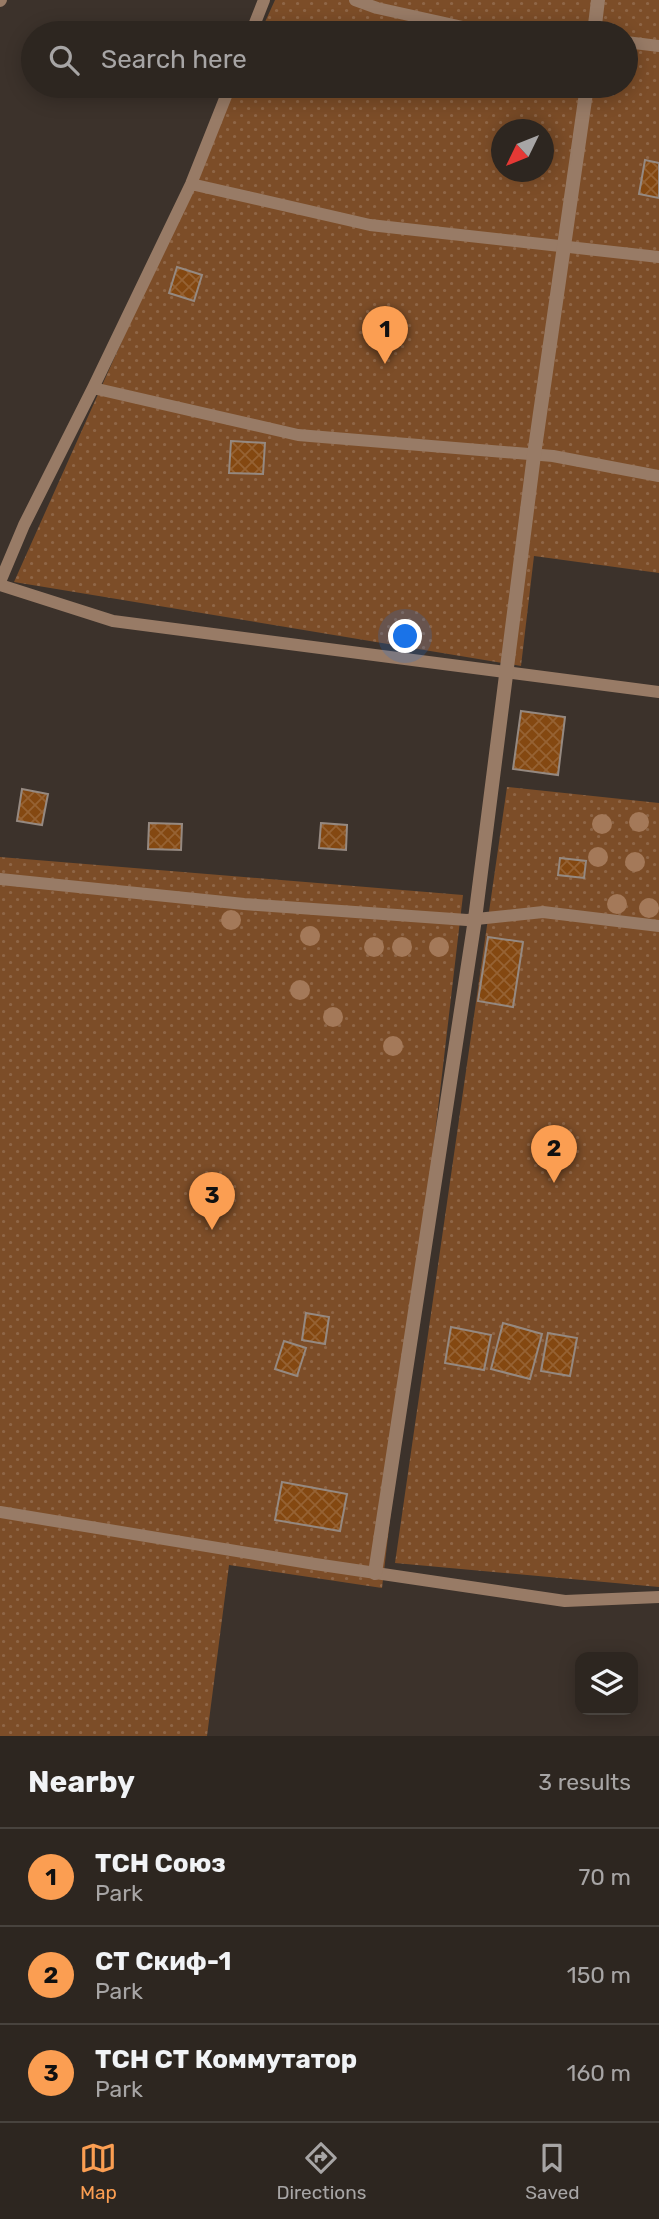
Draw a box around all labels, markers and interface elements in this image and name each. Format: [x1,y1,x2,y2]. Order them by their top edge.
search box [21,21,638,98]
icon: search [45,41,83,79]
text: Search here [101,44,247,75]
north arrow [491,119,554,182]
pin: 1 [362,306,408,364]
your location [388,619,422,653]
pin: 2 [531,1125,577,1183]
pin: 3 [189,1172,235,1230]
map controls [575,1652,638,1715]
button: layers [575,1652,638,1715]
text: Nearby [28,1764,135,1800]
text: 3 results [538,1768,631,1796]
text: ТСН Союз [95,1848,226,1879]
text: 1 [45,1863,57,1891]
text: 70 m [579,1863,631,1891]
text: Park [95,1879,143,1907]
text: СТ Скиф-1 [95,1946,231,1977]
text: 2 [44,1961,58,1989]
text: 150 m [567,1961,631,1989]
text: Park [95,1977,143,2005]
text: ТСН СТ Коммутатор [95,2044,357,2075]
text: 3 [43,2059,59,2087]
text: 160 m [567,2059,631,2087]
text: Park [95,2075,143,2103]
tab: Map [79,2139,117,2204]
tab: Directions [276,2139,366,2204]
tab: Saved [525,2139,580,2204]

